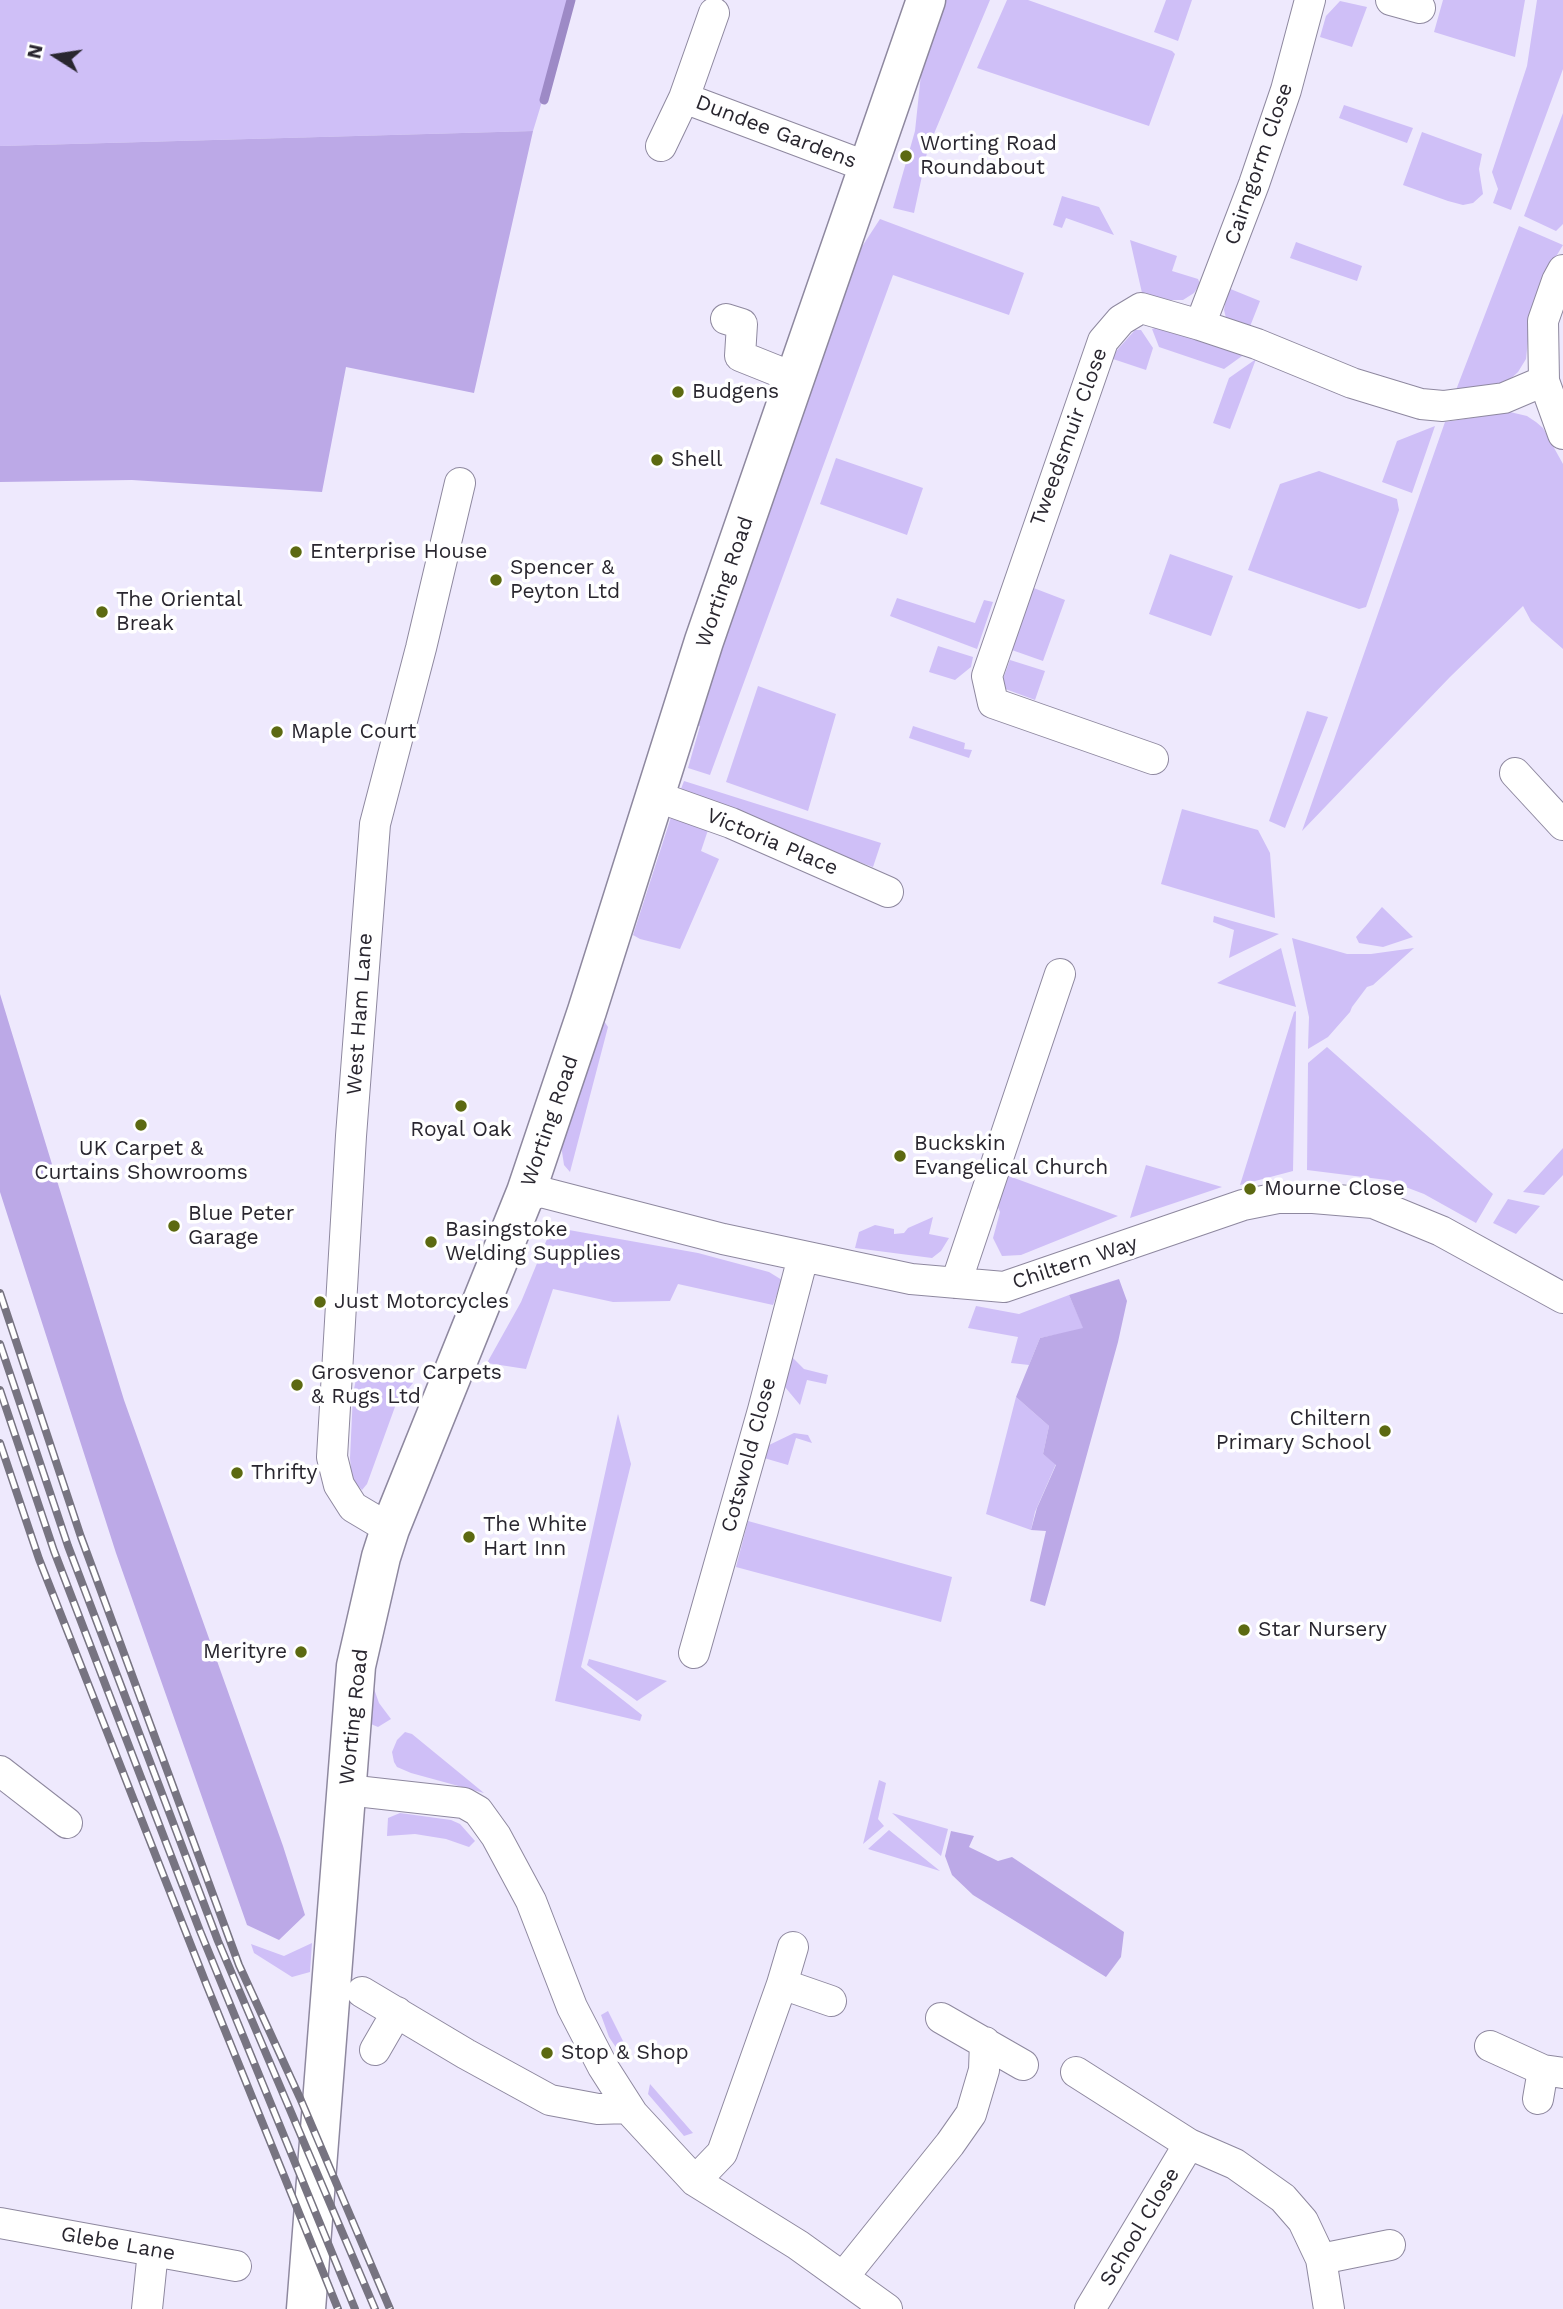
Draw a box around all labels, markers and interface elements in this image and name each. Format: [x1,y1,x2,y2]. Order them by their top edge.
north arrow [21,21,91,91]
text: N [22,42,48,61]
street label: Cairngorm Close [1219,80,1299,248]
street label: Dundee Gardens [692,90,860,174]
place label: Worting Road Roundabout [920,131,1057,181]
marker: Worting Road Roundabout [898,148,914,164]
street label: Tweedsmuir Close [1025,344,1113,530]
place label: Budgens [692,379,779,405]
marker: Budgens [670,384,686,400]
place label: Shell [671,447,722,473]
marker: Shell [649,452,665,468]
street label: Worting Road [691,513,759,651]
place label: Enterprise House [310,539,487,565]
marker: Enterprise House [288,544,304,560]
place label: Spencer & Peyton Ltd [510,555,620,605]
marker: Spencer & Peyton Ltd [488,572,504,588]
place label: The Oriental Break [116,587,242,637]
marker: The Oriental Break [94,604,110,620]
place label: Maple Court [291,719,416,745]
marker: Maple Court [269,724,285,740]
street label: Victoria Place [702,803,842,881]
street label: West Ham Lane [342,932,378,1096]
street label: Worting Road [516,1052,584,1190]
marker: Royal Oak [453,1098,469,1114]
marker: UK Carpet & Curtains Showrooms [133,1117,149,1133]
place label: Royal Oak [410,1117,512,1143]
place label: Buckskin Evangelical Church [914,1131,1108,1181]
place label: UK Carpet & Curtains Showrooms [34,1136,248,1186]
marker: Buckskin Evangelical Church [892,1148,908,1164]
place label: Mourne Close [1264,1176,1405,1202]
marker: Mourne Close [1242,1181,1258,1197]
place label: Blue Peter Garage [188,1201,294,1251]
place label: Basingstoke Welding Supplies [445,1217,621,1267]
marker: Blue Peter Garage [166,1218,182,1234]
street label: Chiltern Way [1009,1231,1141,1295]
marker: Basingstoke Welding Supplies [423,1234,439,1250]
place label: Just Motorcycles [334,1289,509,1315]
marker: Just Motorcycles [312,1294,328,1310]
place label: Grosvenor Carpets & Rugs Ltd [311,1360,502,1410]
street label: Cotswold Close [716,1375,782,1535]
marker: Grosvenor Carpets & Rugs Ltd [289,1377,305,1393]
place label: Chiltern Primary School [1216,1406,1371,1456]
marker: Chiltern Primary School [1377,1423,1393,1439]
place label: Thrifty [251,1460,317,1486]
marker: Thrifty [229,1465,245,1481]
place label: The White Hart Inn [483,1512,587,1562]
marker: The White Hart Inn [461,1529,477,1545]
place label: Star Nursery [1258,1617,1387,1643]
marker: Star Nursery [1236,1622,1252,1638]
place label: Merityre [203,1639,287,1665]
marker: Merityre [293,1644,309,1660]
street label: Worting Road [334,1648,374,1786]
place label: Stop & Shop [561,2040,689,2066]
marker: Stop & Shop [539,2045,555,2061]
street label: School Close [1095,2163,1185,2291]
street label: Glebe Lane [59,2222,177,2266]

